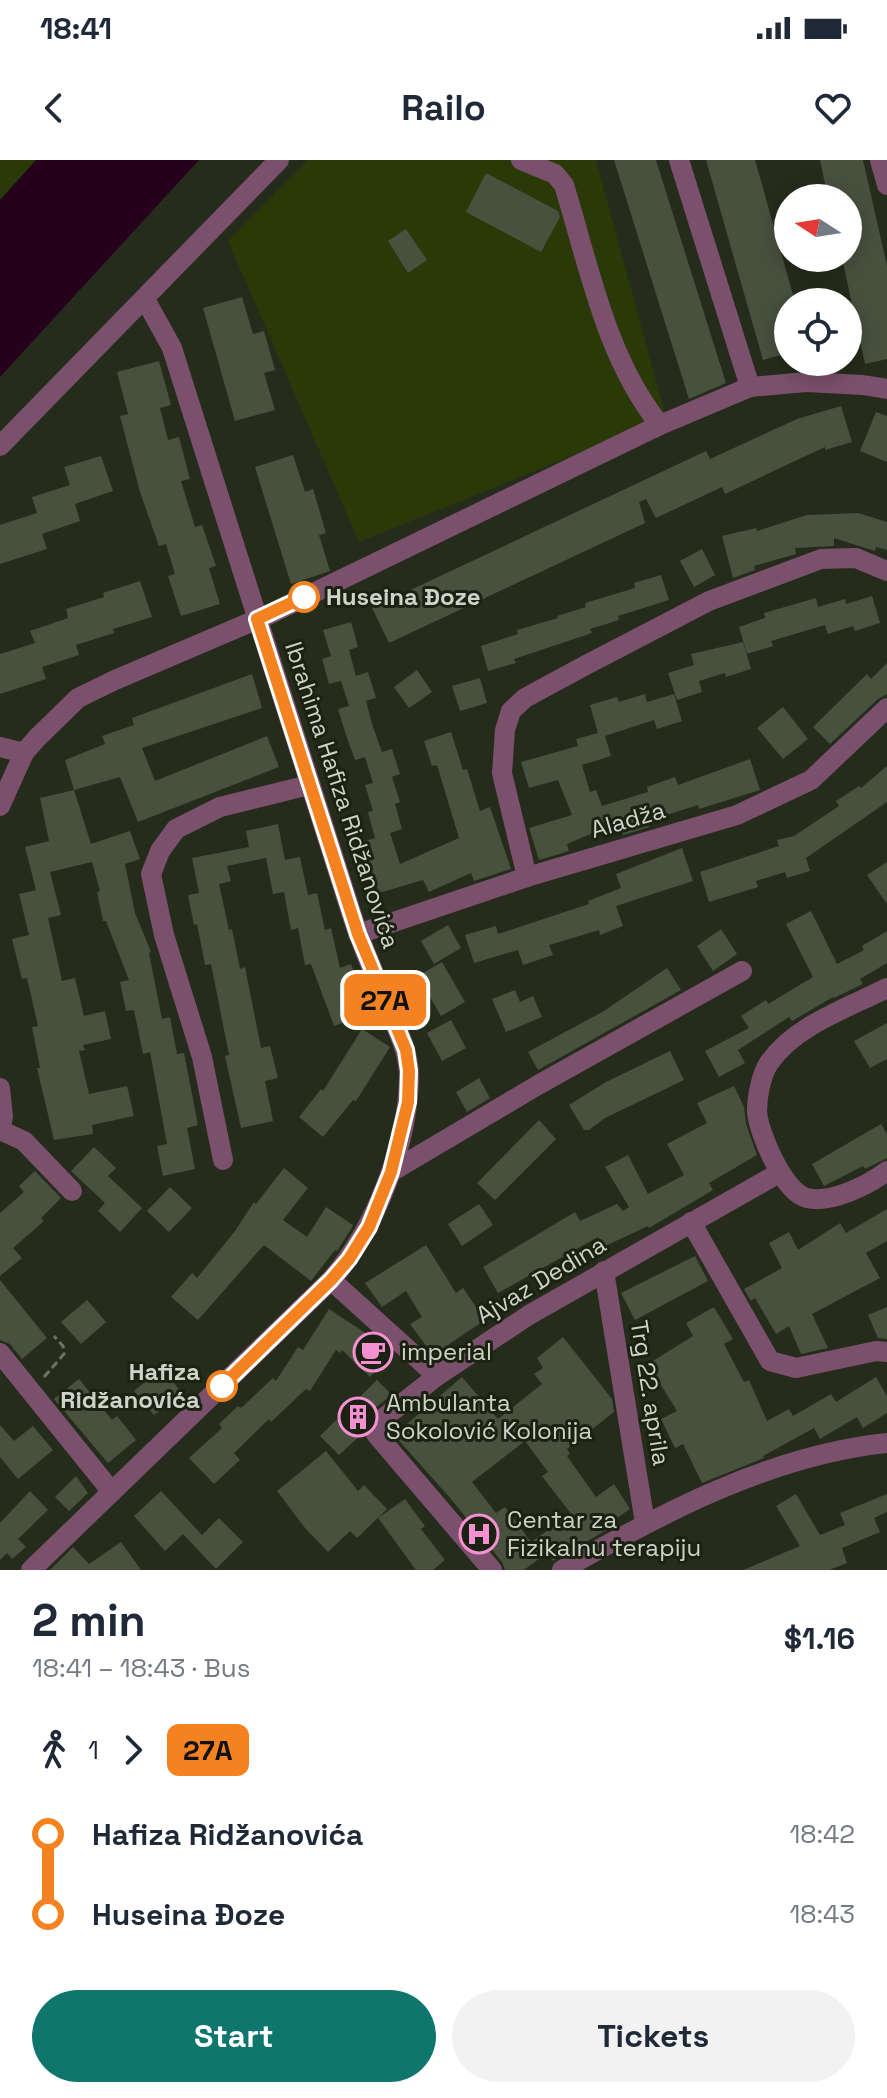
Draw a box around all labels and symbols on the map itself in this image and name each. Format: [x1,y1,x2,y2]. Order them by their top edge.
north arrow [774,184,862,272]
place label: Huseina Đoze [326,581,481,612]
marker: Huseina Đoze [289,582,319,612]
street label: Ibrahima Hafiza Ridžanovića [278,638,407,952]
street label: Aladža [587,794,669,845]
line badge: 27A [339,974,431,1026]
street label: Ajvaz Dedina [470,1229,611,1330]
street label: Trg 22. aprila [624,1318,677,1468]
cafe icon: imperial [352,1331,394,1373]
place label: imperial [401,1336,492,1367]
place label: Hafiza Ridžanovića [60,1356,200,1415]
marker: Hafiza Ridžanovića [207,1371,237,1401]
place label: Ambulanta Sokolović Kolonija [386,1387,592,1446]
building icon: Ambulanta Sokolović Kolonija [337,1396,379,1438]
place label: Centar za Fizikalnu terapiju [507,1504,701,1563]
hospital icon: Centar za Fizikalnu terapiju [458,1513,500,1555]

